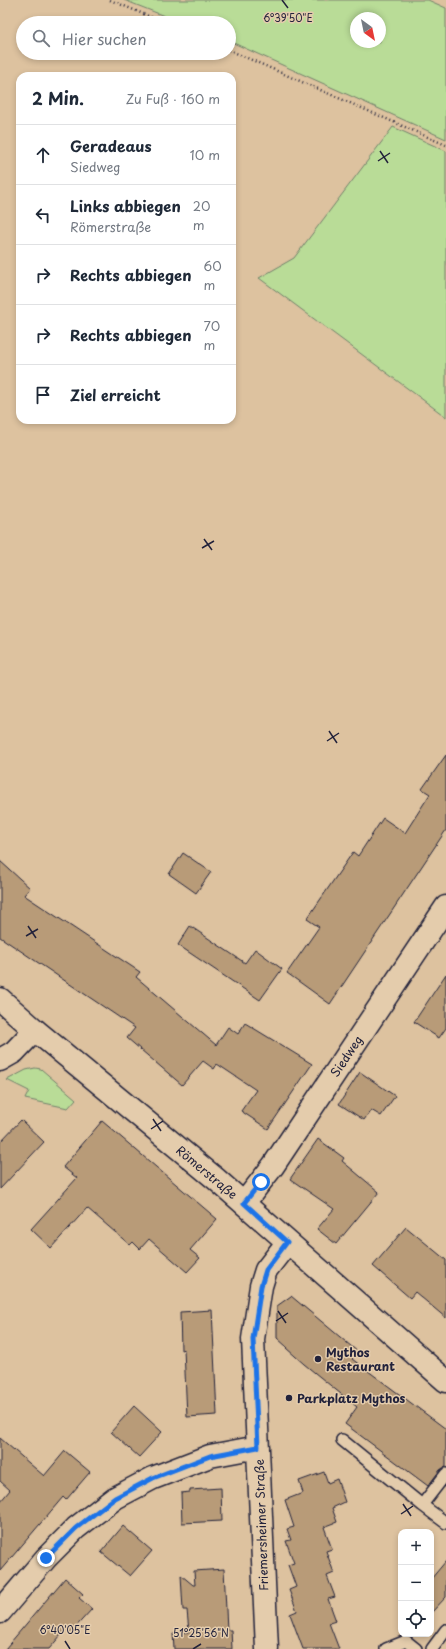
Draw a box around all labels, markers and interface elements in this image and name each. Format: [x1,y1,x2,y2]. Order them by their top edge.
text: 6°39'50"E [263,10,313,25]
north arrow [350,12,386,48]
search box [16,16,236,60]
icon: search [30,27,52,49]
text: Hier suchen [62,27,147,50]
text: 2 Min. [32,85,84,111]
text: Zu Fuß · 160 m [126,89,220,108]
text: Geradeaus [70,134,152,157]
icon: ahead [32,144,54,166]
text: 10 m [190,145,220,164]
text: Siedweg [70,157,121,176]
text: Links abbiegen [70,194,181,217]
text: 20 m [193,196,210,234]
icon: left [32,204,54,226]
text: Römerstraße [70,217,151,236]
text: 60 m [203,256,222,294]
text: Rechts abbiegen [70,263,191,286]
icon: right [32,264,54,286]
text: 70 m [203,316,220,354]
text: Rechts abbiegen [70,323,191,346]
icon: right [32,324,54,346]
text: Ziel erreicht [70,383,161,406]
icon: arrive [32,384,54,406]
street label: Siedweg [326,1032,366,1080]
street label: Römerstraße [172,1141,242,1203]
route start [252,1173,270,1191]
place label: Mythos Restaurant [326,1343,395,1375]
marker: Mythos Restaurant [313,1354,323,1364]
place label: Parkplatz Mythos [297,1389,406,1407]
marker: Parkplatz Mythos [284,1393,294,1403]
street label: Friemersheimer Straße [250,1459,272,1591]
map controls [398,1529,434,1637]
button: + [398,1529,434,1565]
route end [37,1549,55,1567]
button: − [398,1565,434,1601]
button: locate [398,1601,434,1637]
text: 6°40'05"E [40,1622,90,1637]
text: 51°25'56"N [173,1625,229,1640]

